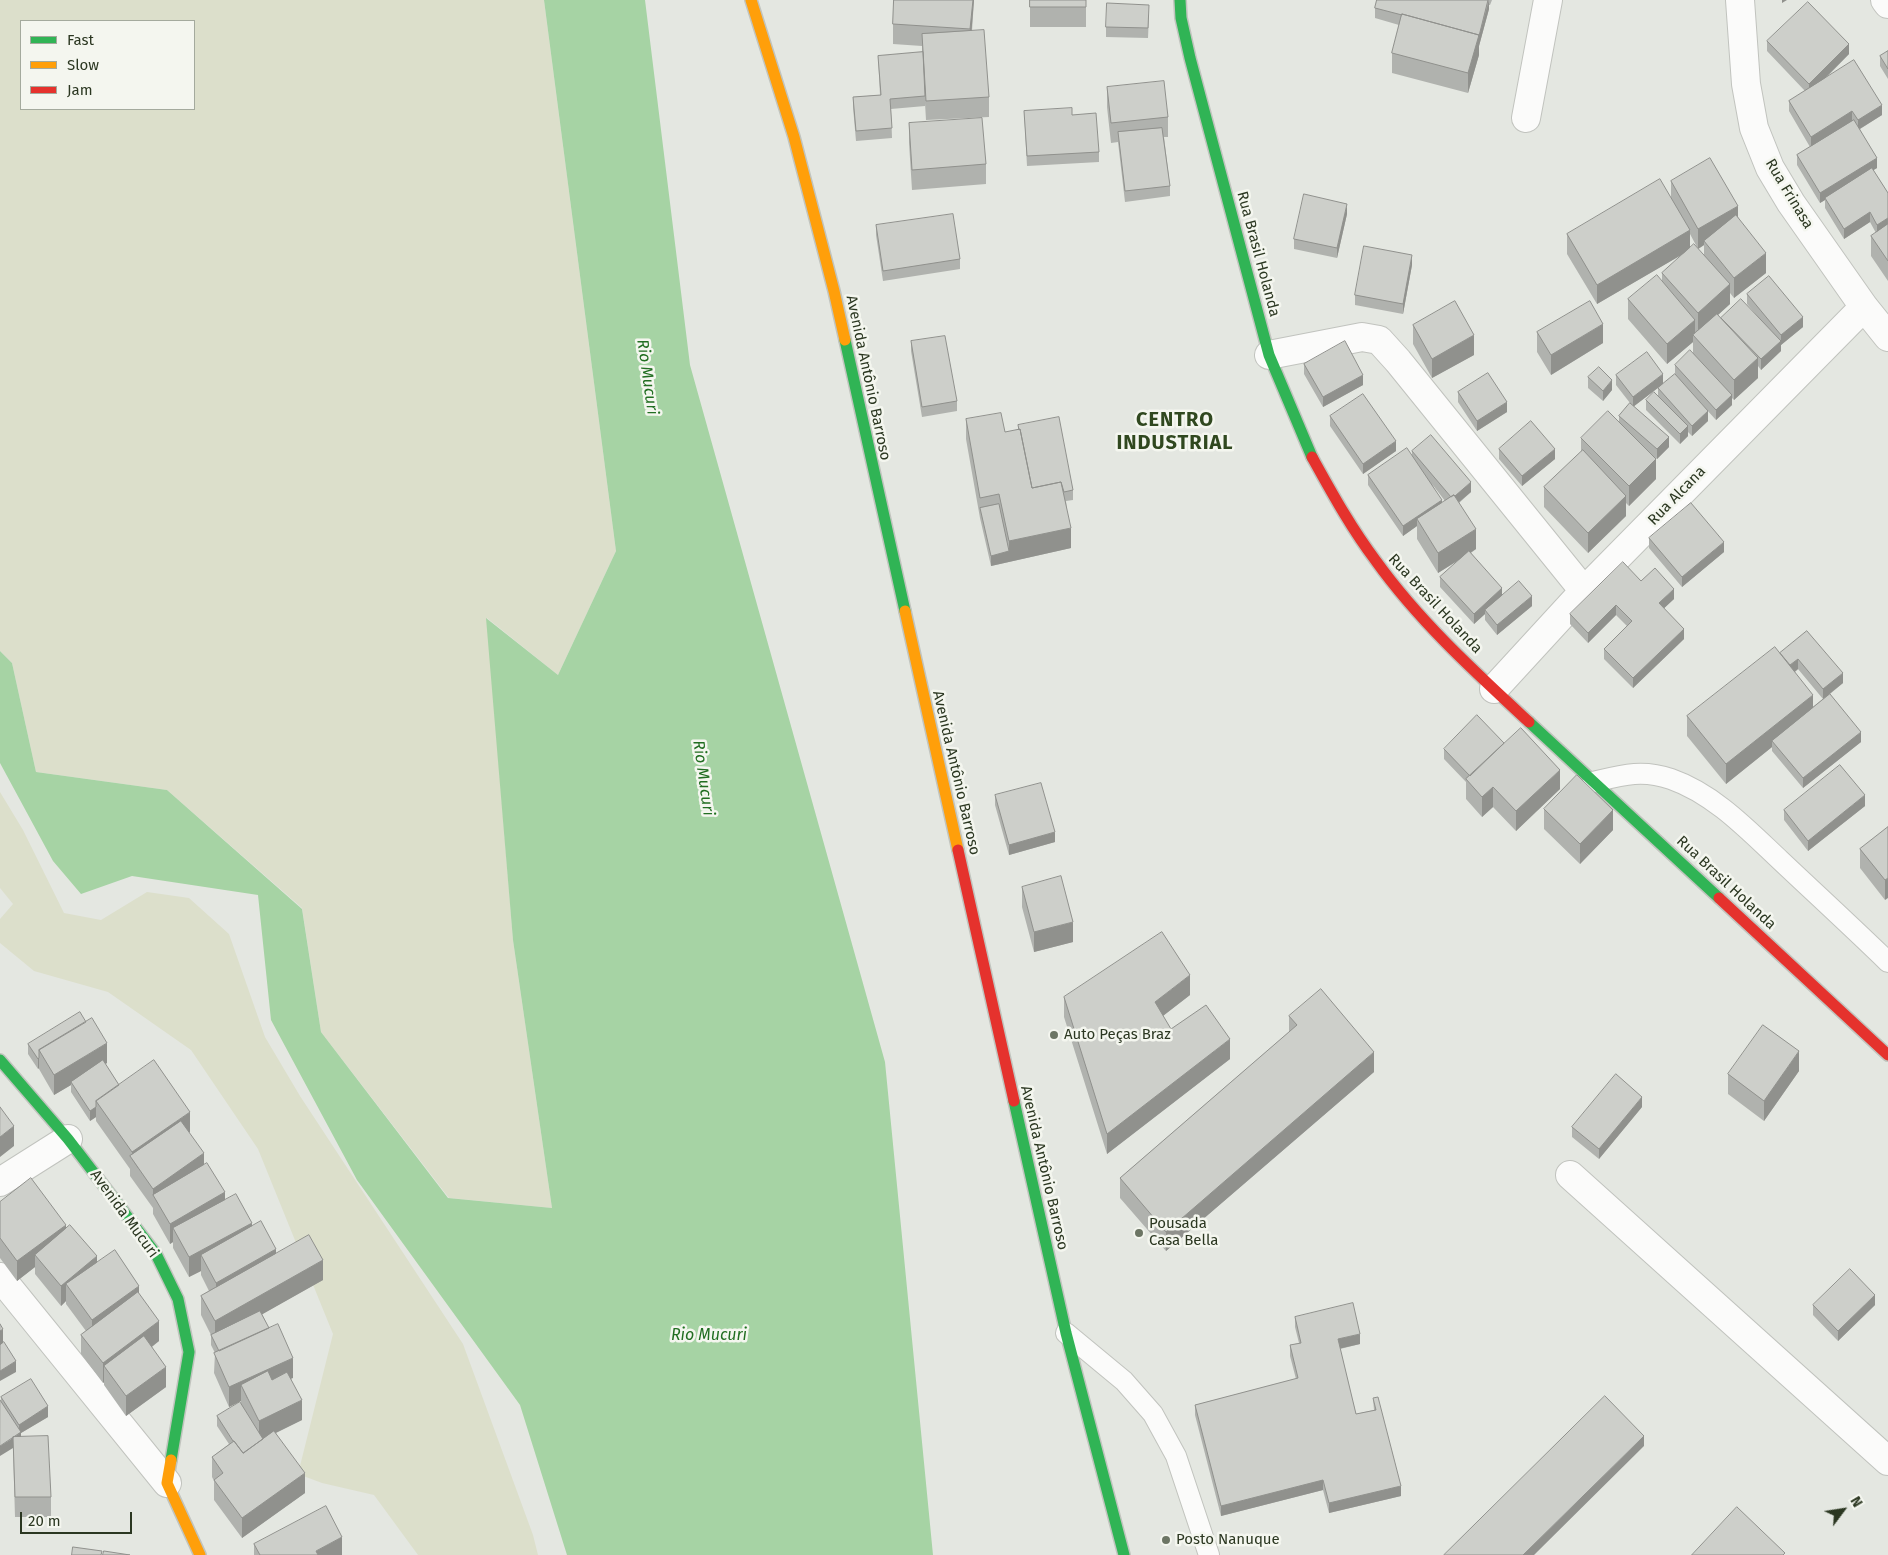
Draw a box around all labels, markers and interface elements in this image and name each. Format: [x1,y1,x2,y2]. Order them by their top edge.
legend [20,20,195,110]
text: Fast [67,31,94,49]
text: Slow [67,56,99,74]
text: Jam [67,81,93,99]
street label: Rua Frinasa [1761,156,1817,232]
street label: Rua Brasil Holanda [1233,189,1283,319]
street label: Avenida Antônio Barroso [842,294,894,462]
water label: Rio Mucuri [632,338,662,416]
district label: CENTRO INDUSTRIAL [1115,408,1235,455]
street label: Rua Alcana [1644,463,1710,529]
street label: Rua Brasil Holanda [1384,551,1486,657]
street label: Avenida Antônio Barroso [928,689,984,857]
water label: Rio Mucuri [688,739,718,817]
street label: Rua Brasil Holanda [1673,832,1779,934]
place label: Auto Peças Braz [1064,1026,1171,1044]
marker: Auto Peças Braz [1048,1029,1060,1041]
street label: Avenida Antônio Barroso [1016,1084,1072,1252]
street label: Avenida Mucuri [86,1166,162,1262]
place label: Pousada Casa Bella [1149,1215,1218,1250]
marker: Pousada Casa Bella [1133,1227,1145,1239]
water label: Rio Mucuri [671,1326,747,1346]
north arrow [1818,1485,1868,1535]
text: N [1847,1494,1866,1510]
scale bar [22,1502,135,1534]
text: 20 m [28,1512,61,1530]
place label: Posto Nanuque [1176,1531,1280,1549]
marker: Posto Nanuque [1160,1534,1172,1546]

